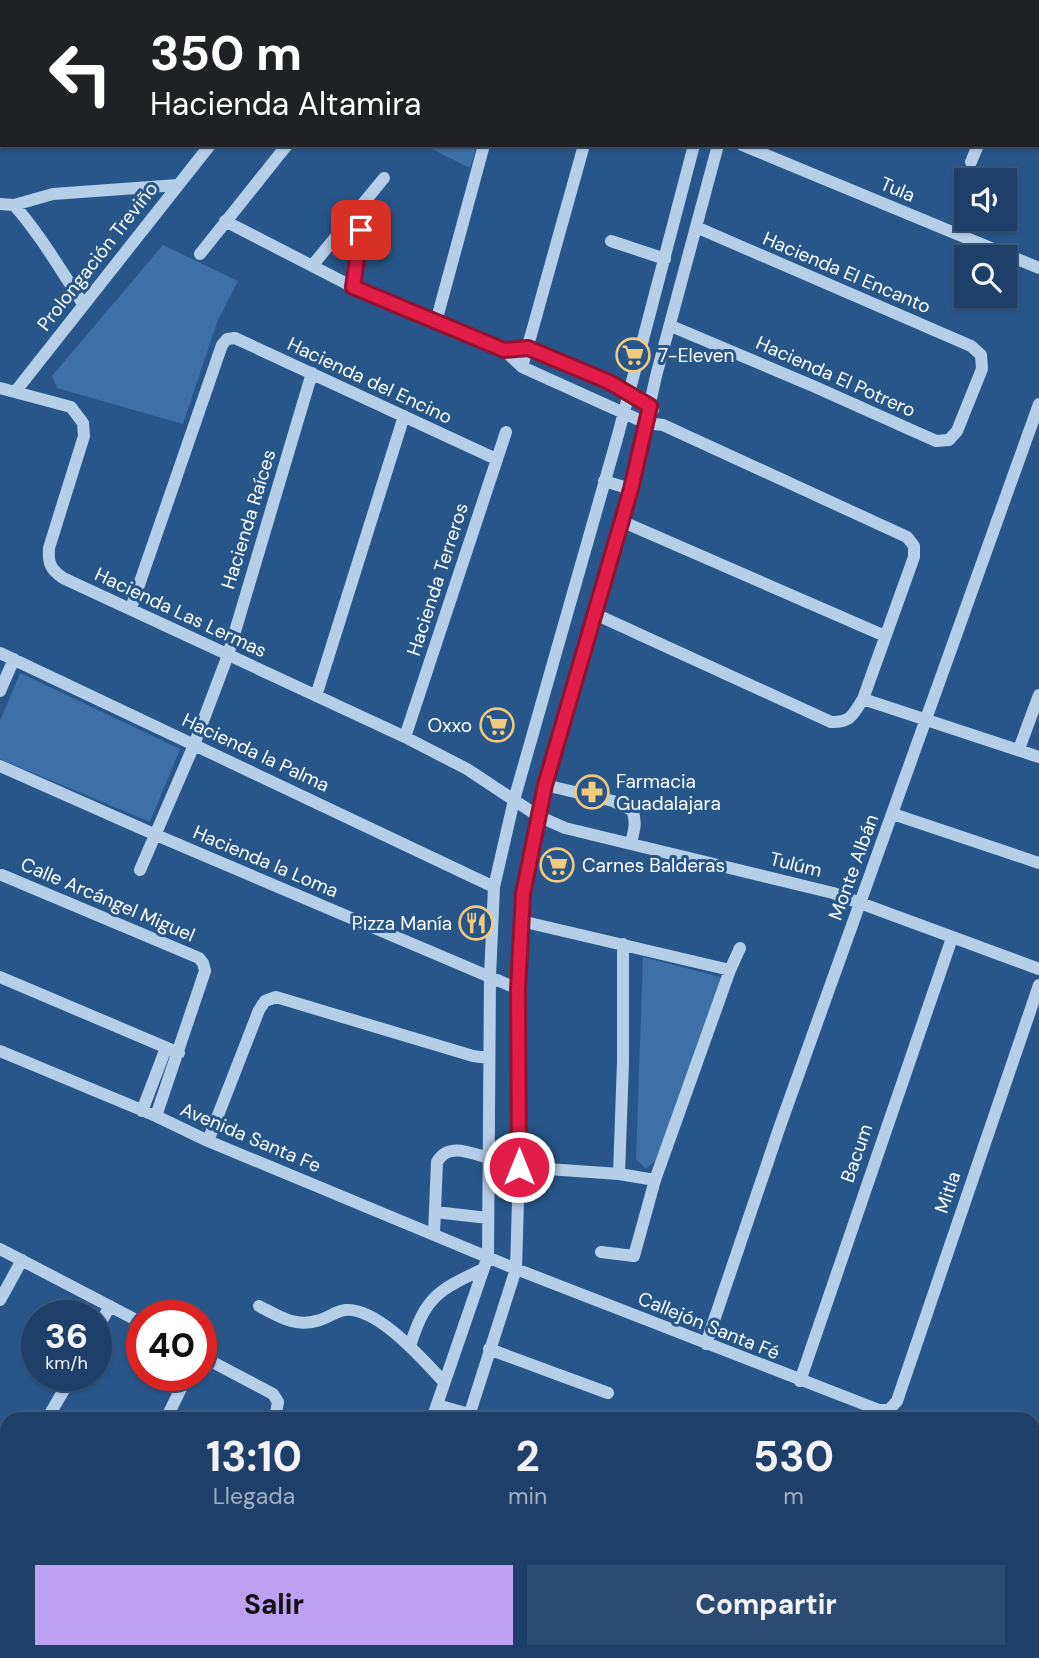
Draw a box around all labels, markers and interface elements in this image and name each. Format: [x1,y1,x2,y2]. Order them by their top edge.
text: 350 m [150,21,302,85]
icon: left [35,28,126,119]
text: Hacienda Altamira [150,83,422,125]
map controls [954,168,1017,308]
button: sound [954,168,1017,231]
street label: Tula [877,171,919,208]
street label: Prolongación Treviño [31,177,163,336]
pin [331,200,391,260]
icon: arrive [342,211,380,249]
street label: Hacienda El Encanto [759,226,935,319]
button: search [954,245,1017,308]
street label: Hacienda El Potrero [752,330,919,423]
street label: Hacienda del Encino [283,331,456,430]
supermarket icon: 7-Eleven [614,336,652,374]
place label: 7-Eleven [658,343,734,368]
street label: Hacienda Raíces [215,446,282,592]
street label: Hacienda Terreros [401,499,474,659]
street label: Hacienda Las Lermas [91,562,271,663]
supermarket icon: Oxxo [478,706,516,744]
street label: Hacienda la Palma [178,707,333,798]
place label: Oxxo [428,713,472,738]
place label: Farmacia Guadalajara [616,769,721,816]
pharmacy icon: Farmacia Guadalajara [573,773,611,811]
street label: Monte Albán [823,811,884,924]
street label: Hacienda la Loma [189,820,342,903]
supermarket icon: Carnes Balderas [538,846,576,884]
street label: Tulúm [767,846,824,883]
street label: Calle Arcángel Miguel [17,851,199,948]
place label: Carnes Balderas [582,853,725,878]
restaurant icon: Pizza Manía [457,904,495,942]
place label: Pizza Manía [352,911,452,936]
street label: Avenida Santa Fe [177,1097,325,1178]
street label: Bacum [835,1120,878,1186]
position arrow [482,1130,556,1204]
street label: Mitla [929,1168,966,1216]
street label: Callejón Santa Fé [634,1286,783,1365]
speed limit sign: 40 [126,1300,217,1391]
text: 36 [45,1313,88,1359]
text: km/h [45,1351,88,1375]
text: 13:10 [206,1429,302,1484]
text: 2 [515,1429,540,1484]
text: 530 [753,1429,834,1484]
text: Llegada [213,1481,295,1511]
text: min [508,1481,547,1511]
text: m [783,1481,804,1511]
button: Salir [35,1565,513,1645]
button: Compartir [527,1565,1005,1645]

